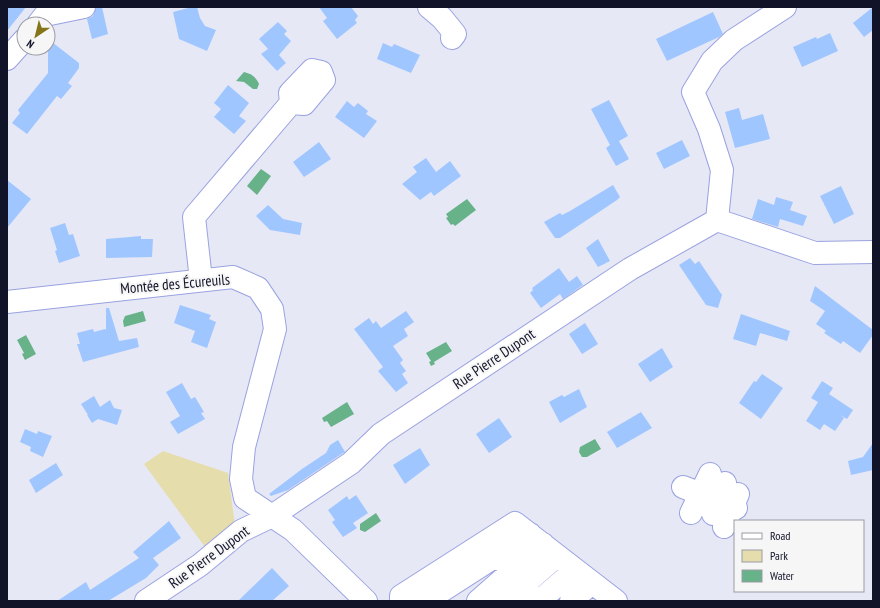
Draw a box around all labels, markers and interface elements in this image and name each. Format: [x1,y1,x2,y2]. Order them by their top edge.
north arrow [16,16,56,56]
text: N [24,37,37,52]
street label: Montée des Écureuils [119,269,231,298]
street label: Rue Pierre Dupont [449,324,538,393]
legend [734,520,864,592]
street label: Rue Pierre Dupont [165,521,253,592]
text: Road [770,528,790,543]
text: Park [770,548,788,563]
text: Water [770,568,795,583]

